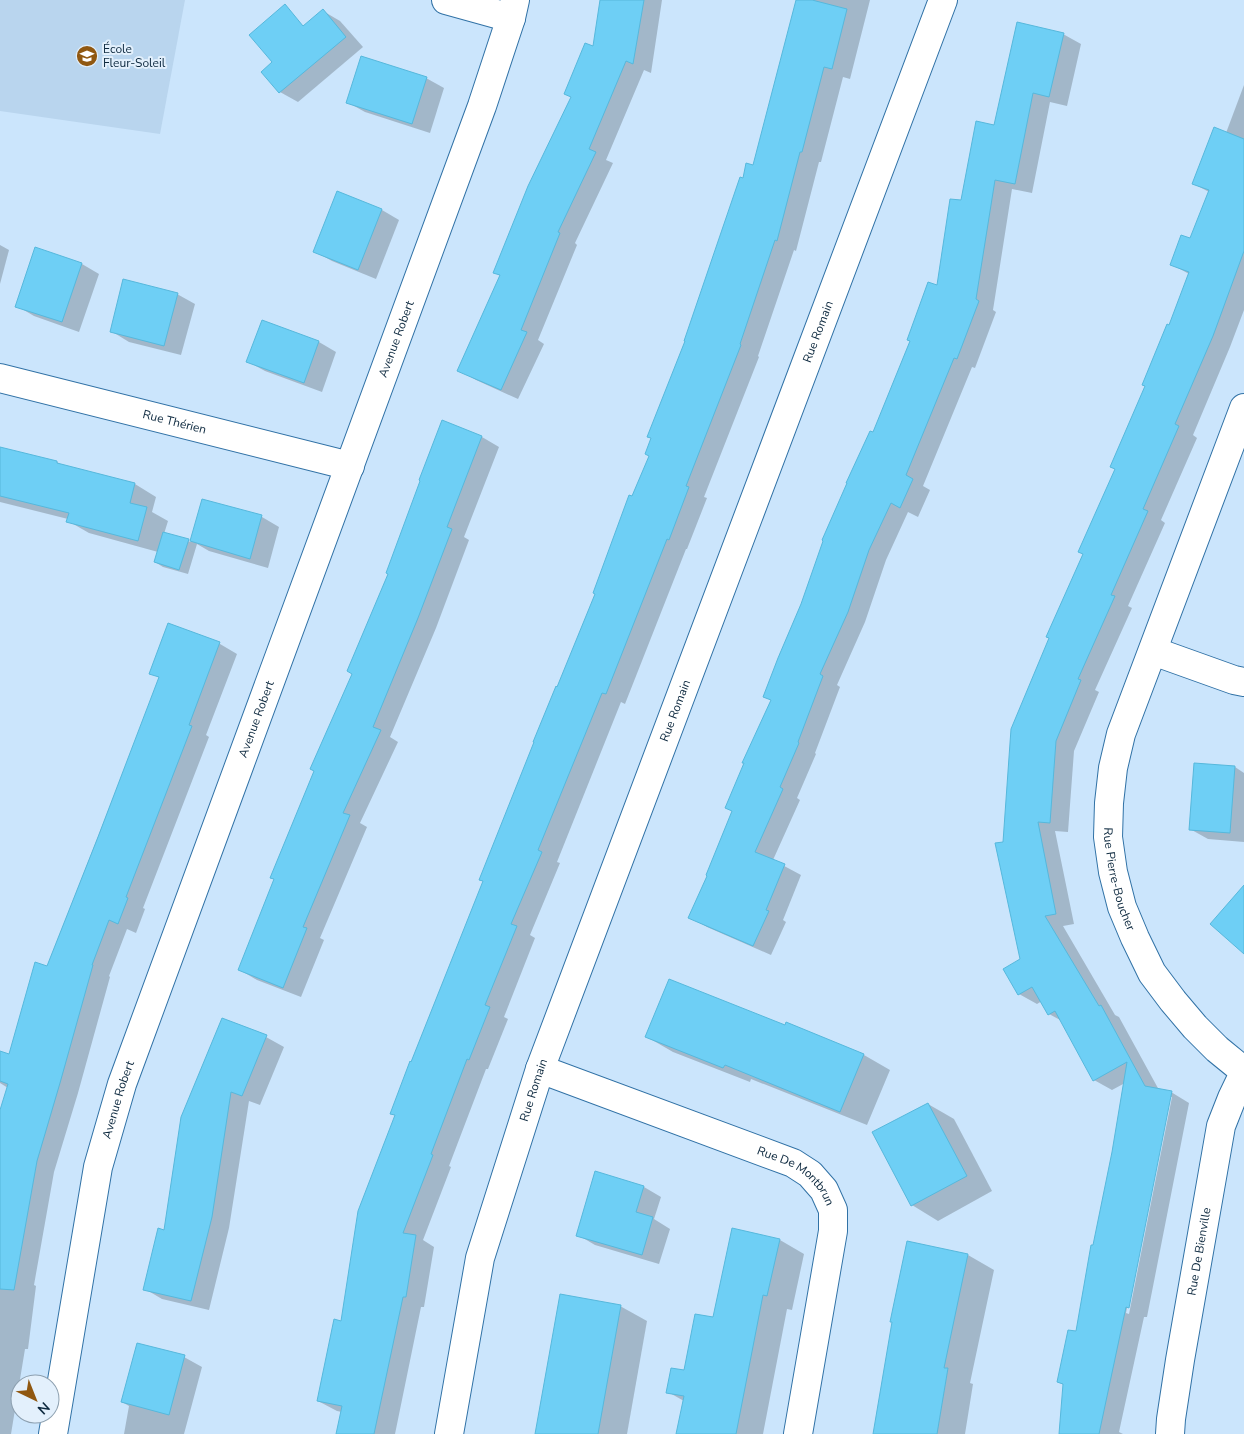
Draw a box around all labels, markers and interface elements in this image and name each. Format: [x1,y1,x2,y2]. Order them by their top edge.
place label: École Fleur-Soleil [103,41,166,71]
school or university icon: École Fleur-Soleil [75,44,99,68]
street label: Avenue Robert [375,298,418,380]
street label: Rue Romain [799,298,837,365]
street label: Rue Thérien [141,406,208,438]
street label: Rue Romain [656,677,694,744]
street label: Avenue Robert [235,678,278,760]
street label: Rue Pierre-Boucher [1100,827,1139,934]
street label: Rue Romain [516,1056,551,1123]
street label: Avenue Robert [99,1058,138,1141]
street label: Rue De Montbrun [755,1142,838,1208]
street label: Rue De Bienville [1183,1206,1215,1297]
north arrow [10,1374,60,1424]
text: N [33,1398,54,1419]

